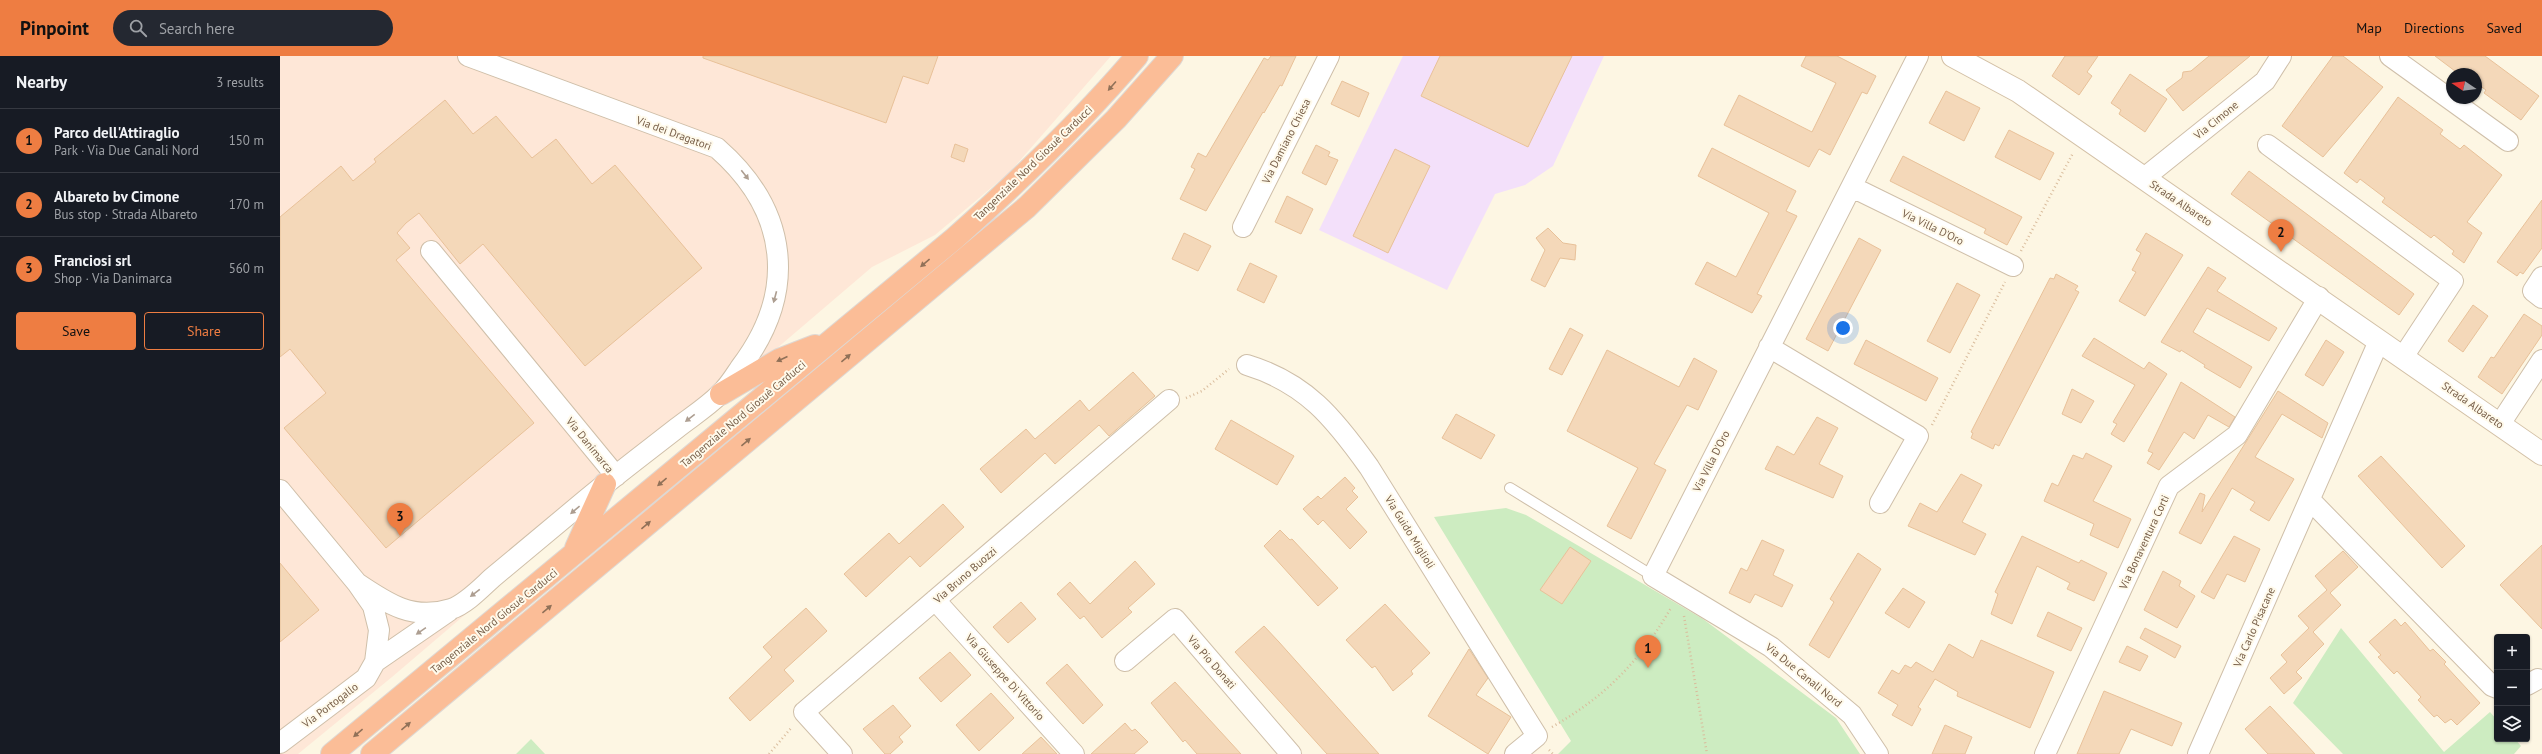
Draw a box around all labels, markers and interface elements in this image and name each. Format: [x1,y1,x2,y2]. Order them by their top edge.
search box [113,10,393,46]
text: Pinpoint [20,16,89,40]
icon: search [127,17,149,39]
text: Search here [159,19,235,38]
text: Map [2356,19,2382,37]
text: Directions [2404,19,2464,37]
text: Saved [2486,19,2522,37]
north arrow [2446,68,2482,104]
text: Nearby [16,71,67,93]
text: 3 results [216,74,264,91]
one-way arrow [1107,80,1116,91]
street label: Via Damiano Chiesa [1258,96,1313,187]
street label: Via Cimone [2190,98,2241,143]
street label: Tangenziale Nord Giosuè Carducci [971,103,1095,223]
street label: Via dei Dragatori [634,113,714,153]
text: Parco dell'Attiraglio [54,123,180,142]
text: 1 [25,132,33,149]
text: 150 m [229,132,264,149]
text: Park · Via Due Canali Nord [54,142,199,159]
one-way arrow [740,170,749,181]
street label: Strada Albareto [2147,177,2215,229]
text: Albareto bv Cimone [54,187,179,206]
text: 2 [25,196,33,213]
text: 170 m [229,196,264,213]
text: Bus stop · Strada Albareto [54,206,198,223]
street label: Via Villa D'Oro [1899,206,1966,248]
pin: 2 [2268,219,2294,252]
text: Franciosi srl [54,251,131,270]
one-way arrow [919,258,930,267]
text: 3 [25,260,33,277]
text: 560 m [229,260,264,277]
text: Shop · Via Danimarca [54,270,172,287]
one-way arrow [772,291,778,304]
button: Save [16,312,136,350]
button: Share [144,312,264,350]
your location [1833,318,1853,338]
one-way arrow [840,354,851,363]
one-way arrow [776,356,788,363]
street label: Tangenziale Nord Giosuè Carducci [677,357,809,471]
street label: Strada Albareto [2439,378,2507,432]
street label: Via Danimarca [563,413,617,476]
one-way arrow [684,414,695,422]
street label: Via Villa D'Oro [1689,428,1733,495]
one-way arrow [741,437,751,446]
one-way arrow [656,477,667,486]
street label: Via Guido Miglioli [1381,492,1438,571]
street label: Via Bonaventura Corti [2116,493,2172,592]
pin: 3 [387,503,413,536]
one-way arrow [569,505,580,514]
one-way arrow [641,521,652,530]
street label: Via Bruno Buozzi [930,544,1000,607]
street label: Tangenziale Nord Giosuè Carducci [428,565,560,677]
street label: Via Carlo Pisacane [2230,584,2278,670]
one-way arrow [469,588,480,597]
one-way arrow [542,604,552,613]
one-way arrow [416,627,426,635]
street label: Via Giuseppe Di Vittorio [962,630,1048,723]
street label: Via Pio Donati [1184,631,1239,692]
map controls [2494,634,2530,742]
button: + [2494,634,2530,670]
pin: 1 [1635,635,1661,668]
street label: Via Due Canali Nord [1762,639,1845,710]
button: − [2494,670,2530,706]
street label: Via Portogallo [298,679,361,731]
button: layers [2494,706,2530,742]
one-way arrow [401,721,411,730]
one-way arrow [353,728,363,737]

